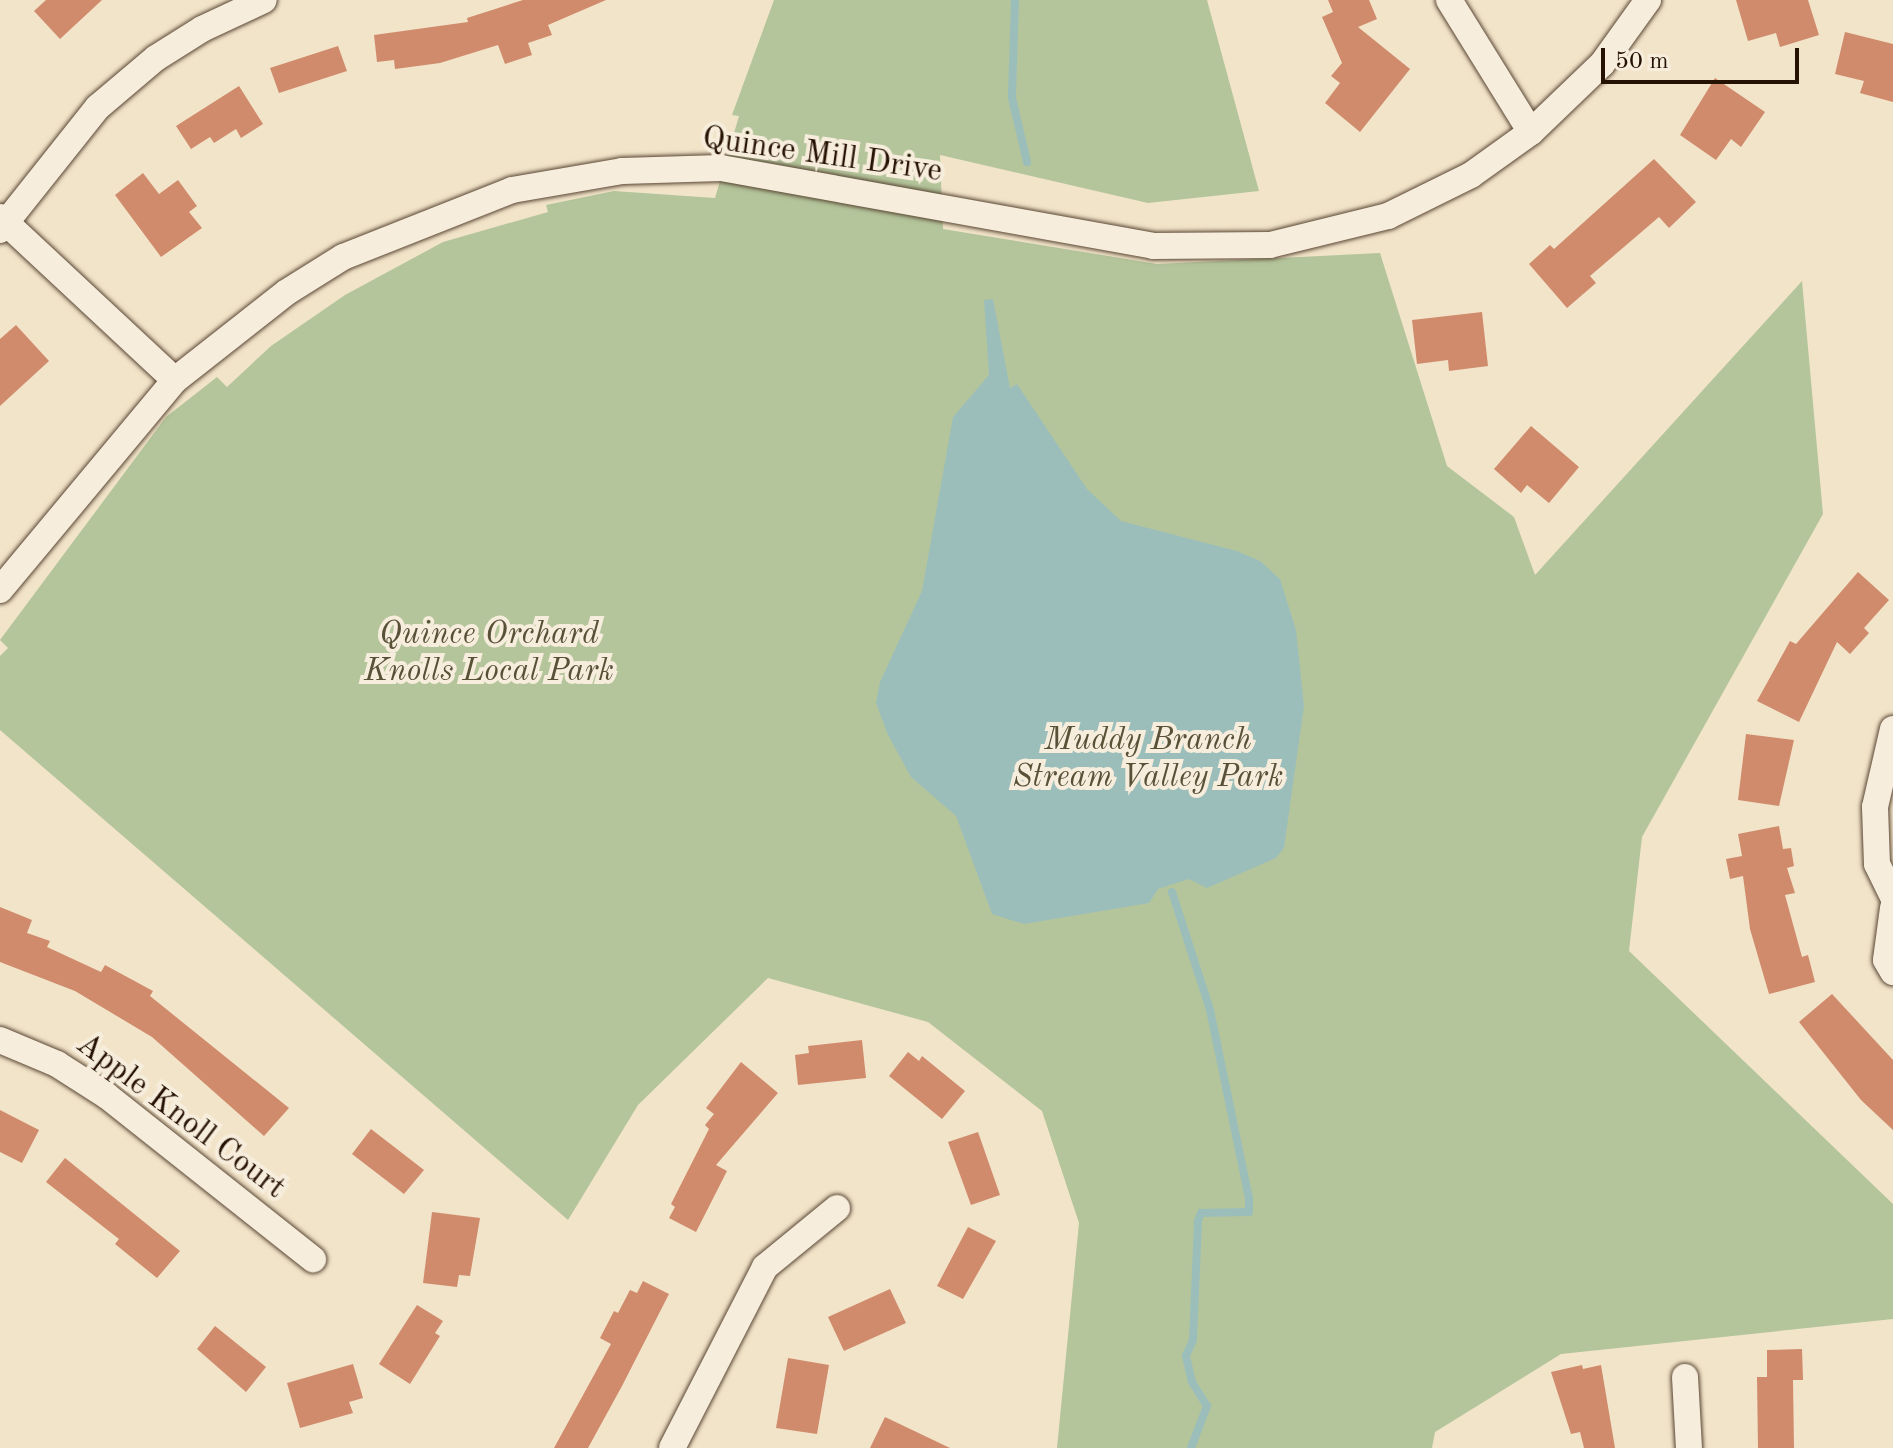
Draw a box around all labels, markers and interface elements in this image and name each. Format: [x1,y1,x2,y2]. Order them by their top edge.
scale bar [1605,32,1803,82]
text: 50 m [1615,50,1669,74]
street label: Quince Mill Drive [700,120,944,192]
park label: Quince Orchard Knolls Local Park [364,617,614,692]
park label: Muddy Branch Stream Valley Park [1013,723,1283,798]
street label: Apple Knoll Court [68,1026,292,1208]

